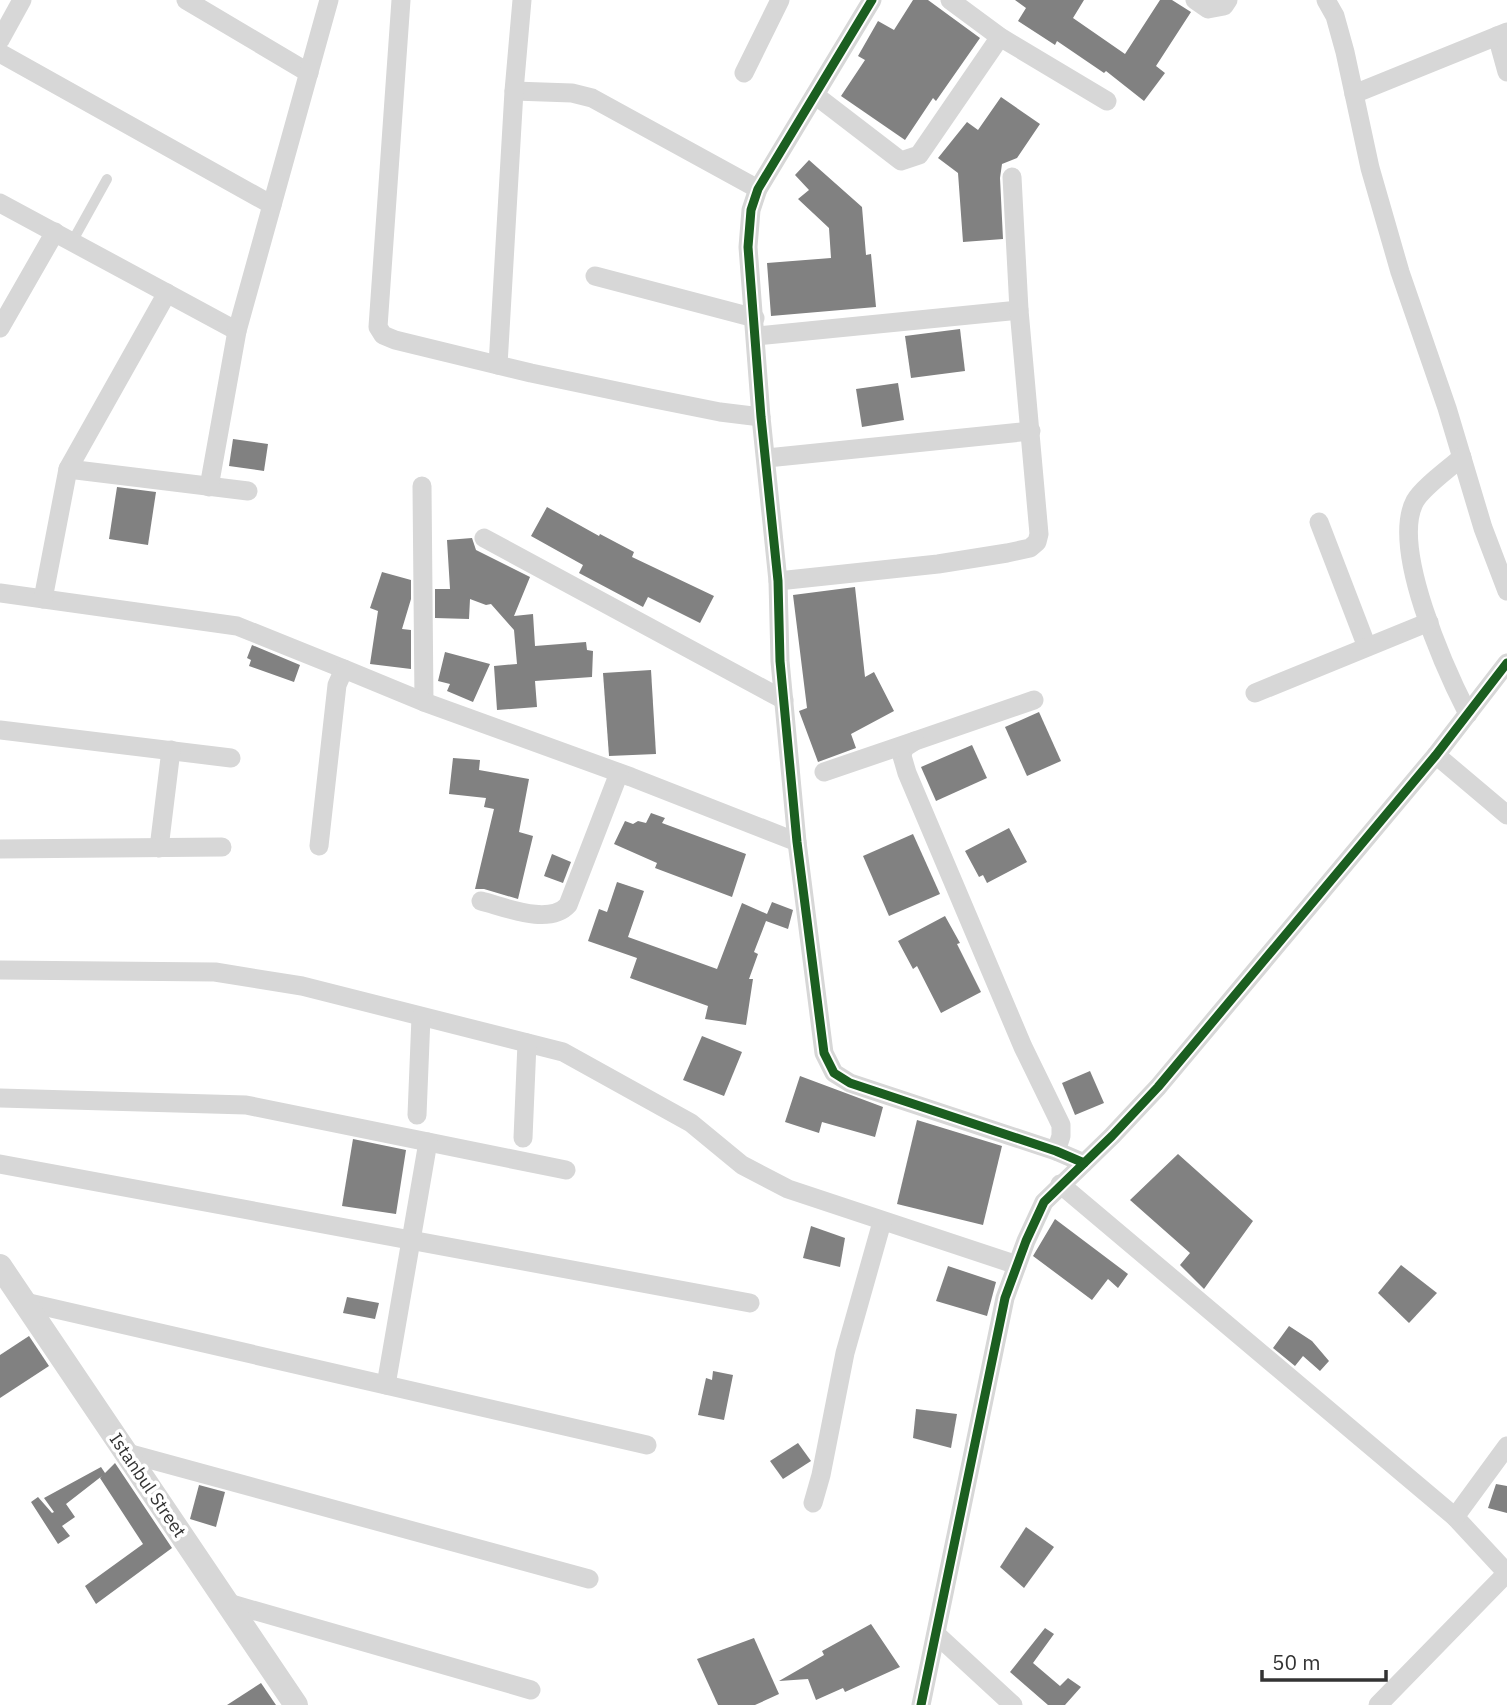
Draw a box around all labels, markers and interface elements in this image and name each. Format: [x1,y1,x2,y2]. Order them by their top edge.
street label: Istanbul Street [105,1428,191,1542]
scale bar [1262,1638,1386,1682]
text: 50 m [1272,1648,1321,1676]

